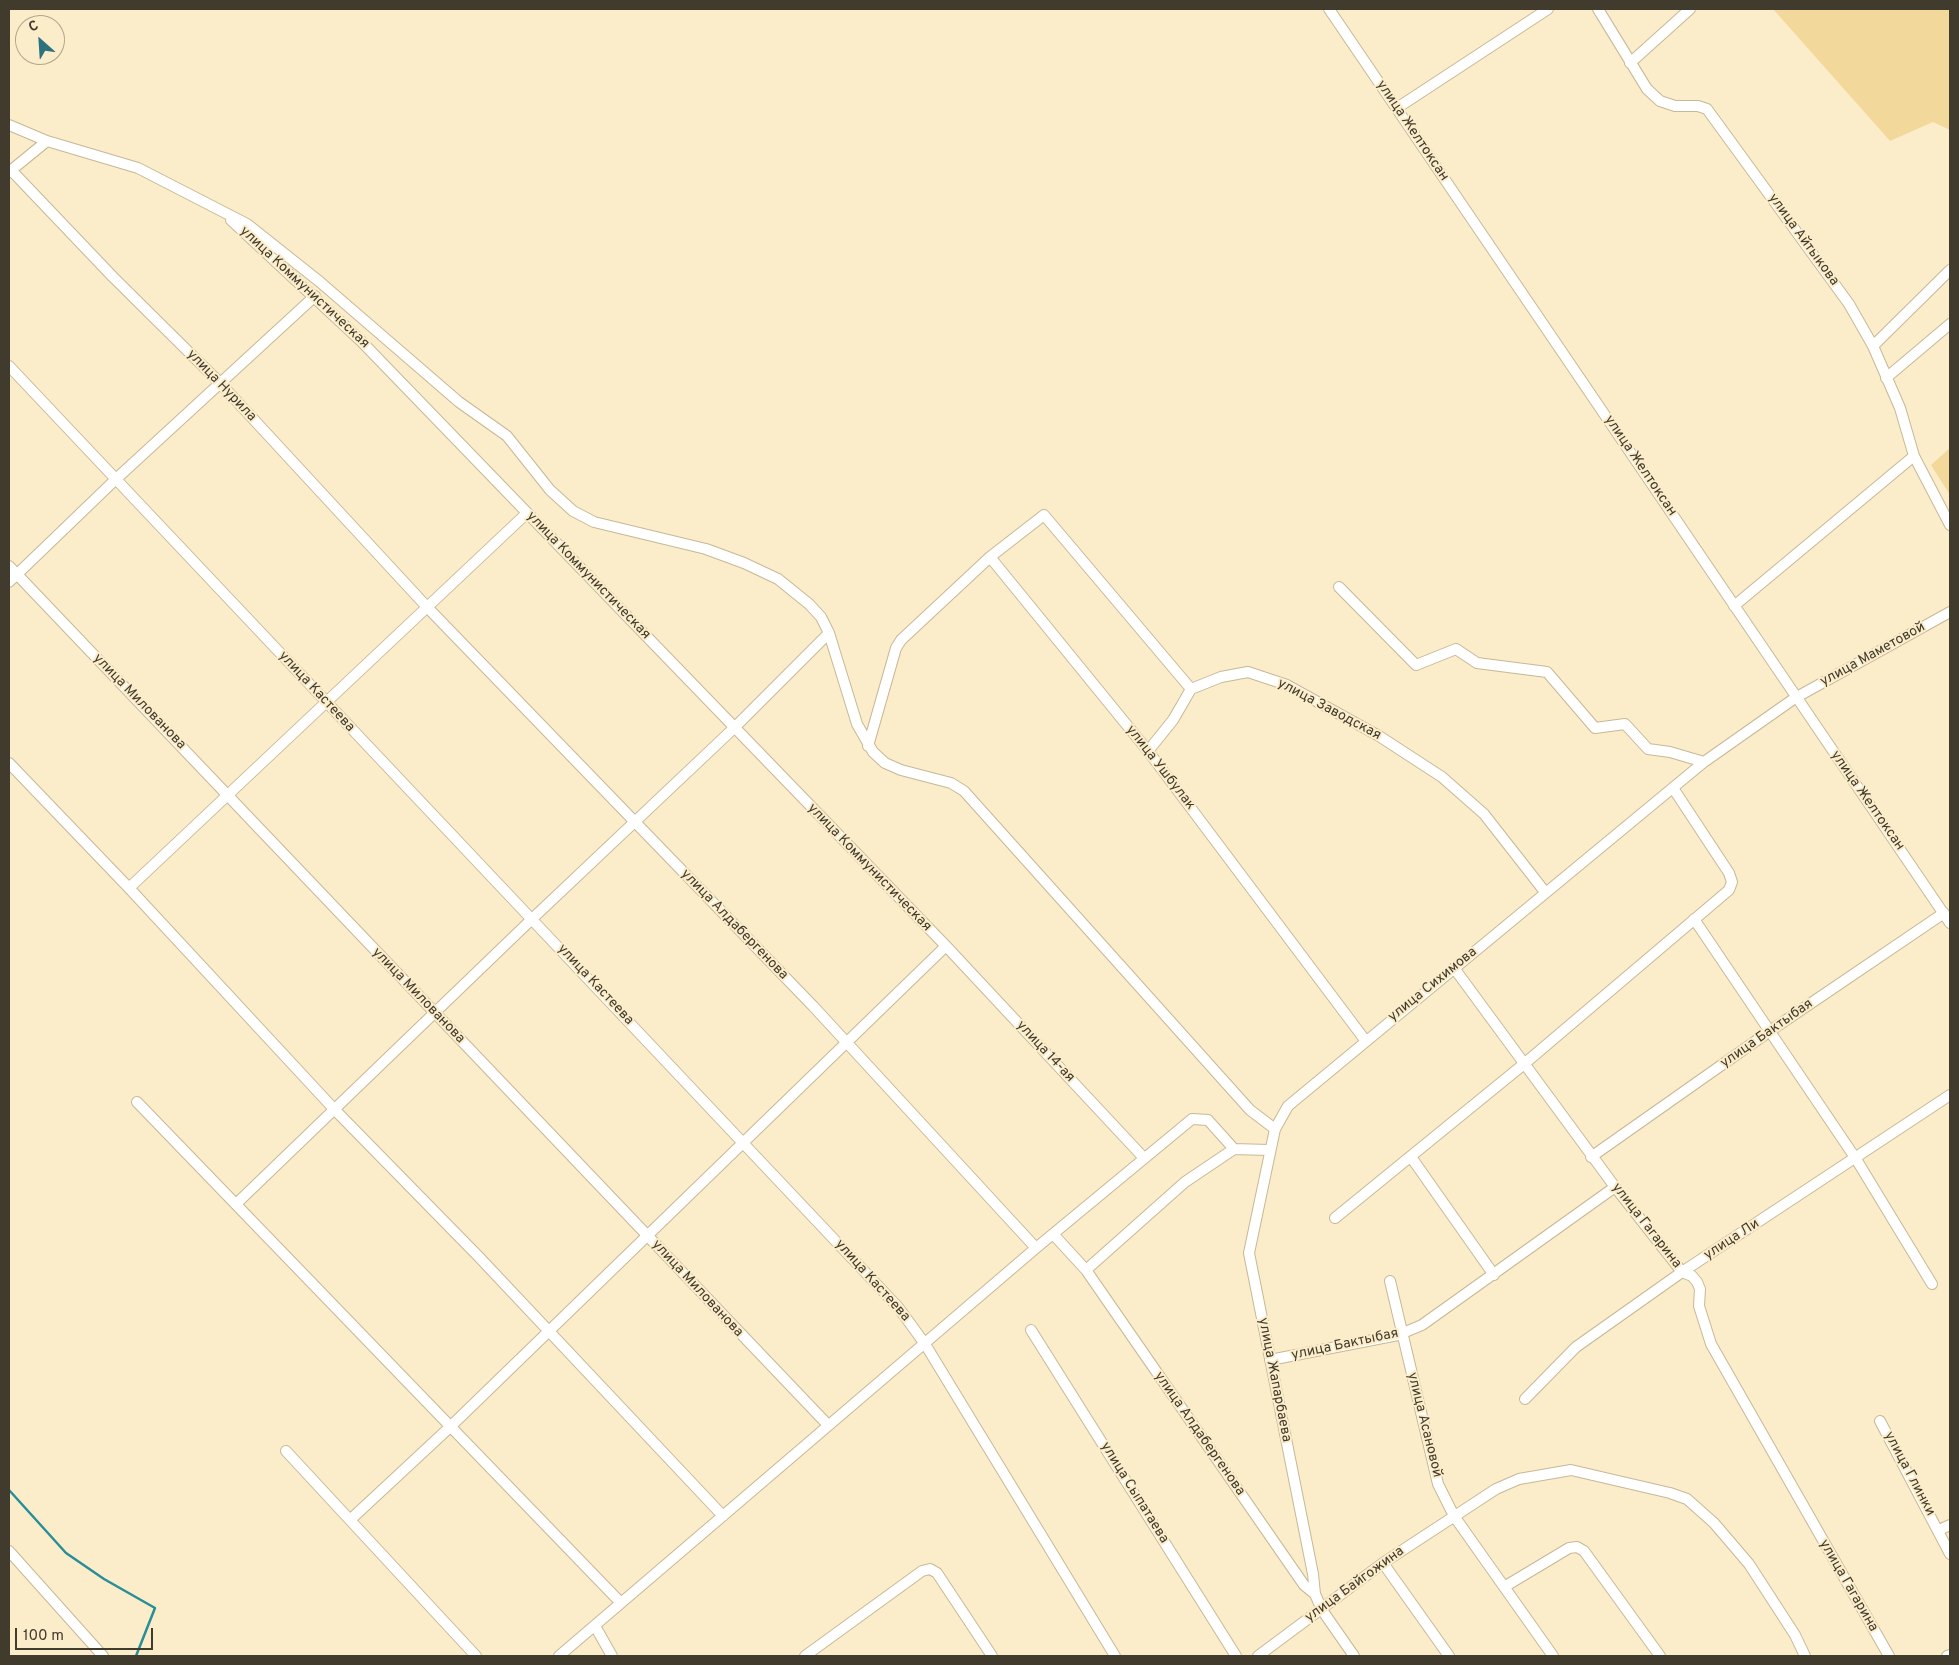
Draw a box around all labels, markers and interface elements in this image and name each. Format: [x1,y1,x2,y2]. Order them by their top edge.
north arrow [15,15,65,65]
text: С [26,17,41,37]
street label: улица Желтоксан [1372,77,1452,185]
street label: улица Айтыкова [1764,191,1842,289]
street label: улица Коммунистическая [236,223,372,353]
street label: улица Нурила [183,347,259,425]
street label: улица Желтоксан [1600,412,1680,520]
street label: улица Коммунистическая [522,508,654,644]
street label: улица Маметовой [1818,619,1928,691]
street label: улица Кастеева [274,648,358,736]
street label: улица Милованова [89,651,189,753]
street label: улица Заводская [1274,676,1384,744]
street label: улица Ушбулак [1122,722,1198,814]
street label: улица Желтоксан [1826,748,1908,854]
street label: улица Коммунистическая [803,800,935,936]
street label: улица Алдабергенова [677,866,791,984]
street label: улица Кастеева [553,941,637,1029]
street label: улица Сихимова [1385,944,1481,1026]
street label: улица Милованова [368,945,468,1047]
street label: улица Бактыбая [1718,996,1816,1072]
street label: улица 14-ая [1012,1018,1078,1086]
street label: улица Гагарина [1607,1180,1685,1272]
street label: улица Ли [1701,1216,1763,1264]
street label: улица Милованова [648,1237,746,1341]
street label: улица Кастеева [831,1237,913,1325]
street label: улица Жапарбаева [1254,1316,1294,1444]
street label: улица Бактыбая [1290,1325,1400,1365]
street label: улица Алдабергенова [1150,1369,1248,1499]
street label: улица Асановой [1403,1371,1445,1479]
street label: улица Глинки [1880,1429,1938,1519]
street label: улица Сыпатаева [1096,1439,1172,1547]
street label: улица Гагарина [1815,1537,1881,1635]
street label: улица Байгожина [1302,1543,1408,1627]
scale bar [18,1618,155,1650]
text: 100 m [23,1627,64,1646]

